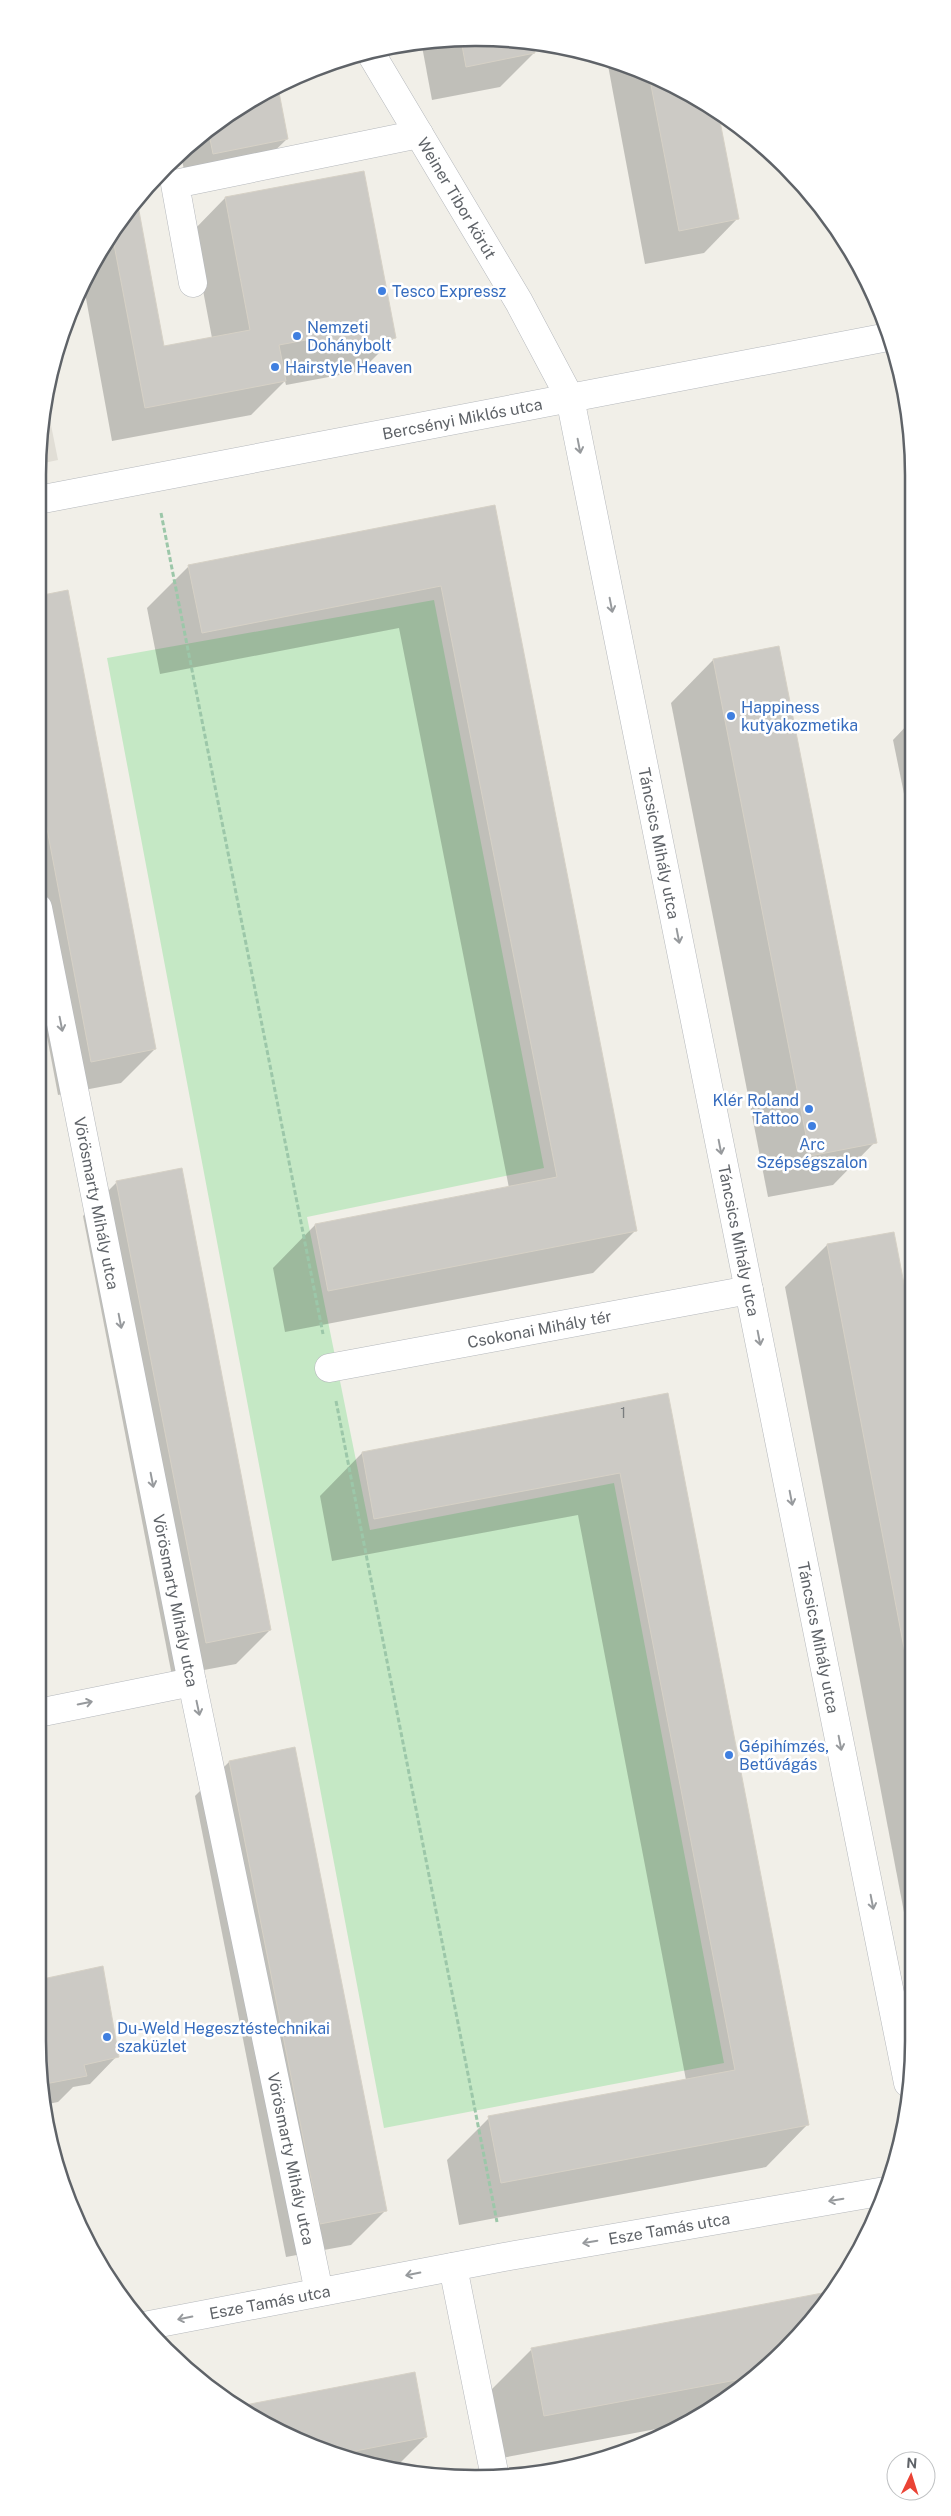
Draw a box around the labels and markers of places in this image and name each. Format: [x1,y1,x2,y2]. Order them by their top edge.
place label: Tesco Expressz [392,282,507,301]
marker: Tesco Expressz [376,285,388,297]
place label: Nemzeti Dohánybolt [307,318,392,355]
marker: Nemzeti Dohánybolt [291,330,303,342]
place label: Hairstyle Heaven [285,358,412,377]
marker: Hairstyle Heaven [269,361,281,373]
place label: Happiness kutyakozmetika [741,698,858,735]
marker: Happiness kutyakozmetika [725,710,737,722]
place label: Klér Roland Tattoo [712,1091,799,1128]
marker: Klér Roland Tattoo [803,1103,815,1115]
marker: Arc Szépségszalon [806,1120,818,1132]
place label: Arc Szépségszalon [757,1135,867,1172]
place label: Gépihímzés, Betűvágás [739,1737,829,1774]
marker: Gépihímzés, Betűvágás [723,1749,735,1761]
place label: Du-Weld Hegesztéstechnikai szaküzlet [117,2019,330,2056]
marker: Du-Weld Hegesztéstechnikai szaküzlet [101,2031,113,2043]

